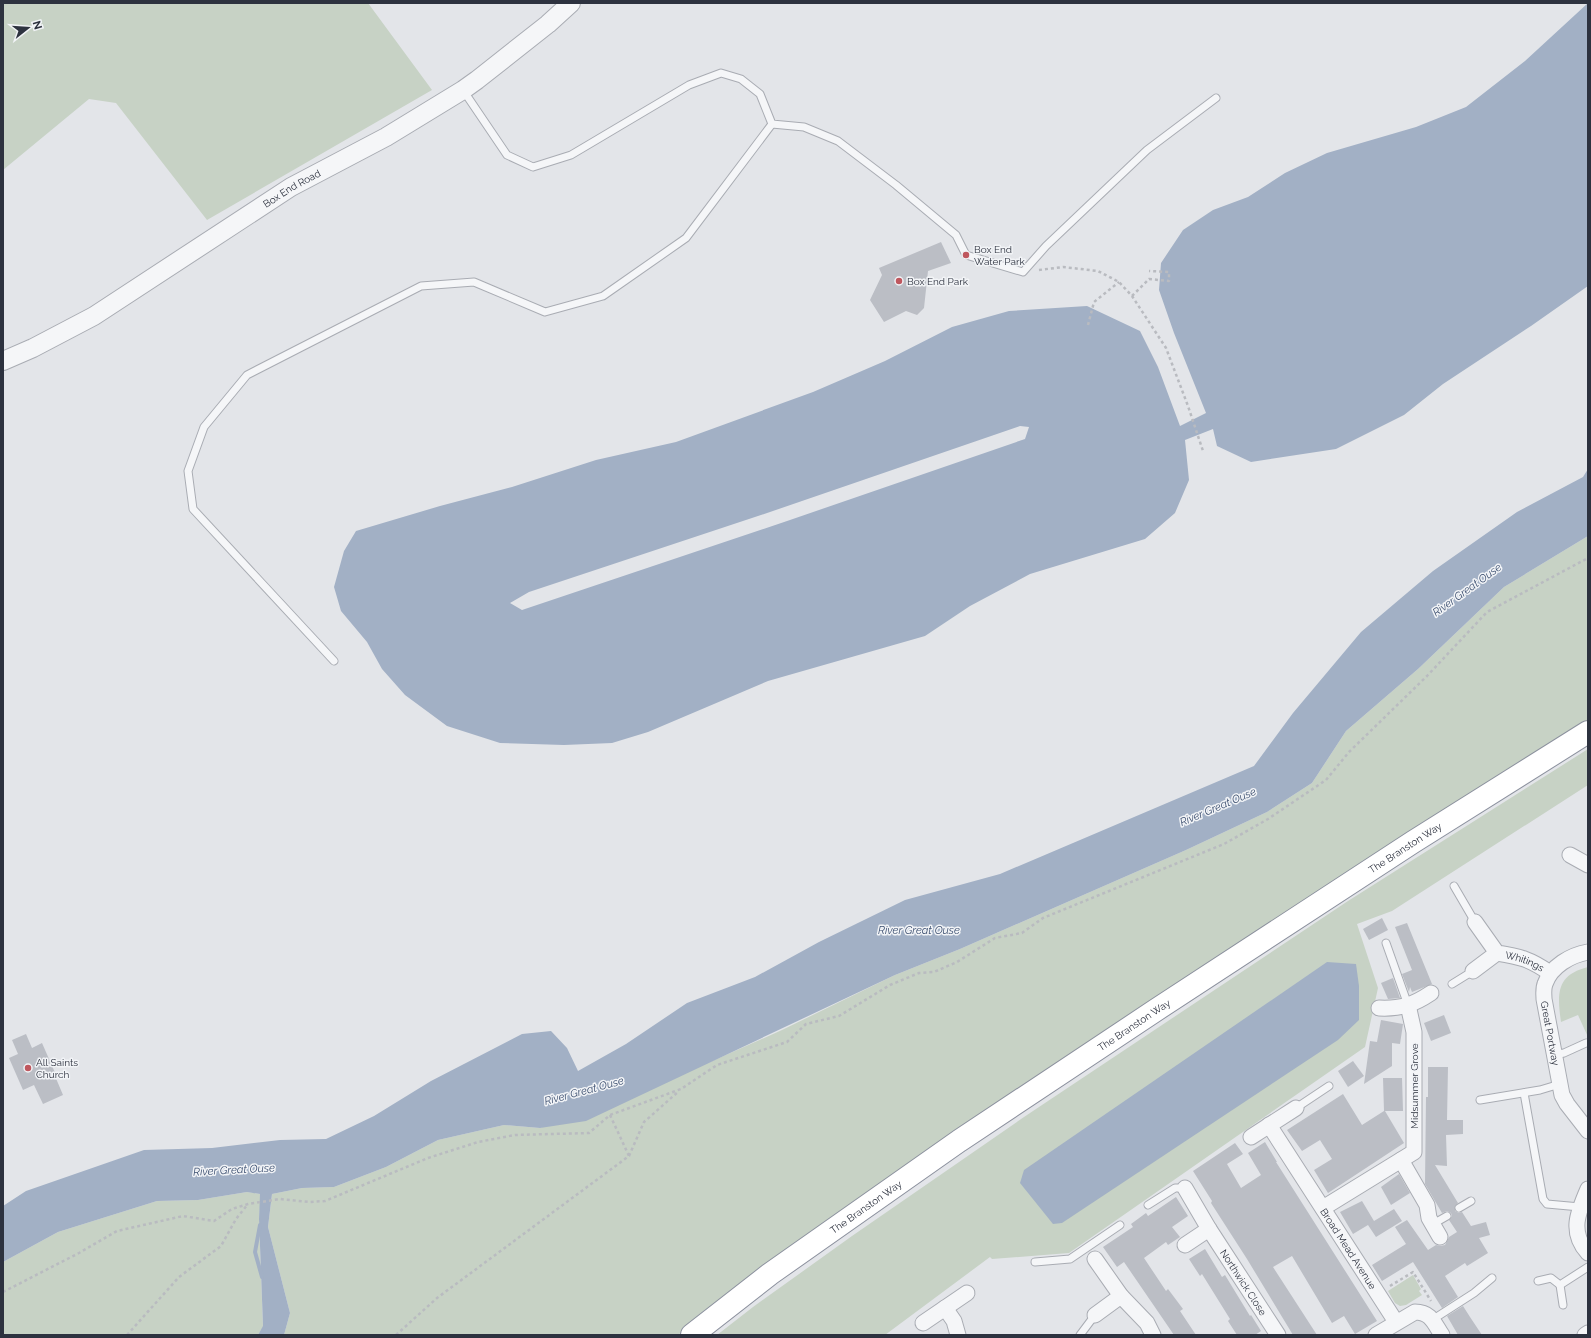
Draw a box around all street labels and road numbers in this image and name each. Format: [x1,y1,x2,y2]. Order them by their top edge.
street label: Box End Road [261,167,322,209]
street label: The Branston Way [1366,820,1444,875]
street label: Whitings [1504,949,1546,973]
street label: The Branston Way [1095,997,1173,1053]
street label: Great Portway [1539,1000,1562,1067]
street label: Midsummer Grove [1409,1043,1420,1129]
street label: The Branston Way [828,1177,904,1236]
street label: Broad Mead Avenue [1319,1206,1379,1291]
street label: Northwick Close [1218,1247,1269,1317]

